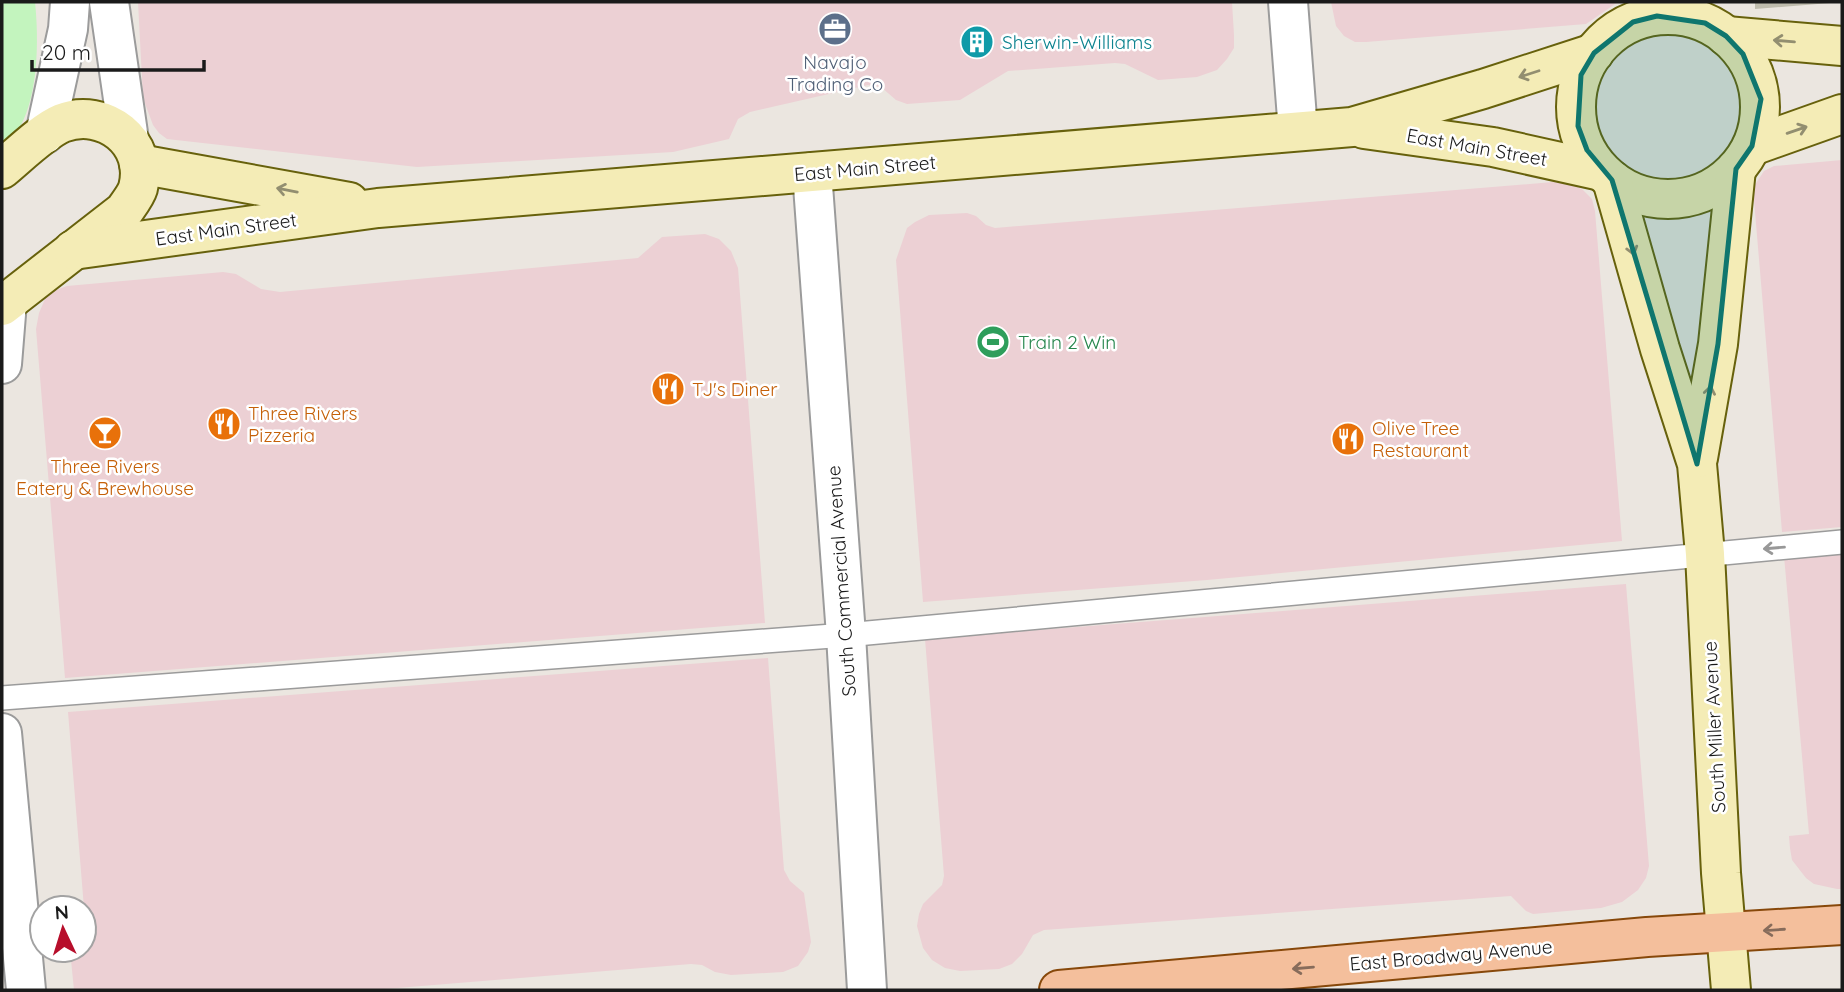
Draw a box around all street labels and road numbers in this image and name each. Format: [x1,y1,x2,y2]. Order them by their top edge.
street label: East Main Street [1405,123,1549,171]
street label: East Main Street [793,150,937,186]
street label: East Main Street [154,207,298,251]
street label: South Commercial Avenue [821,465,861,697]
street label: South Miller Avenue [1698,641,1730,813]
street label: East Broadway Avenue [1349,934,1553,976]

